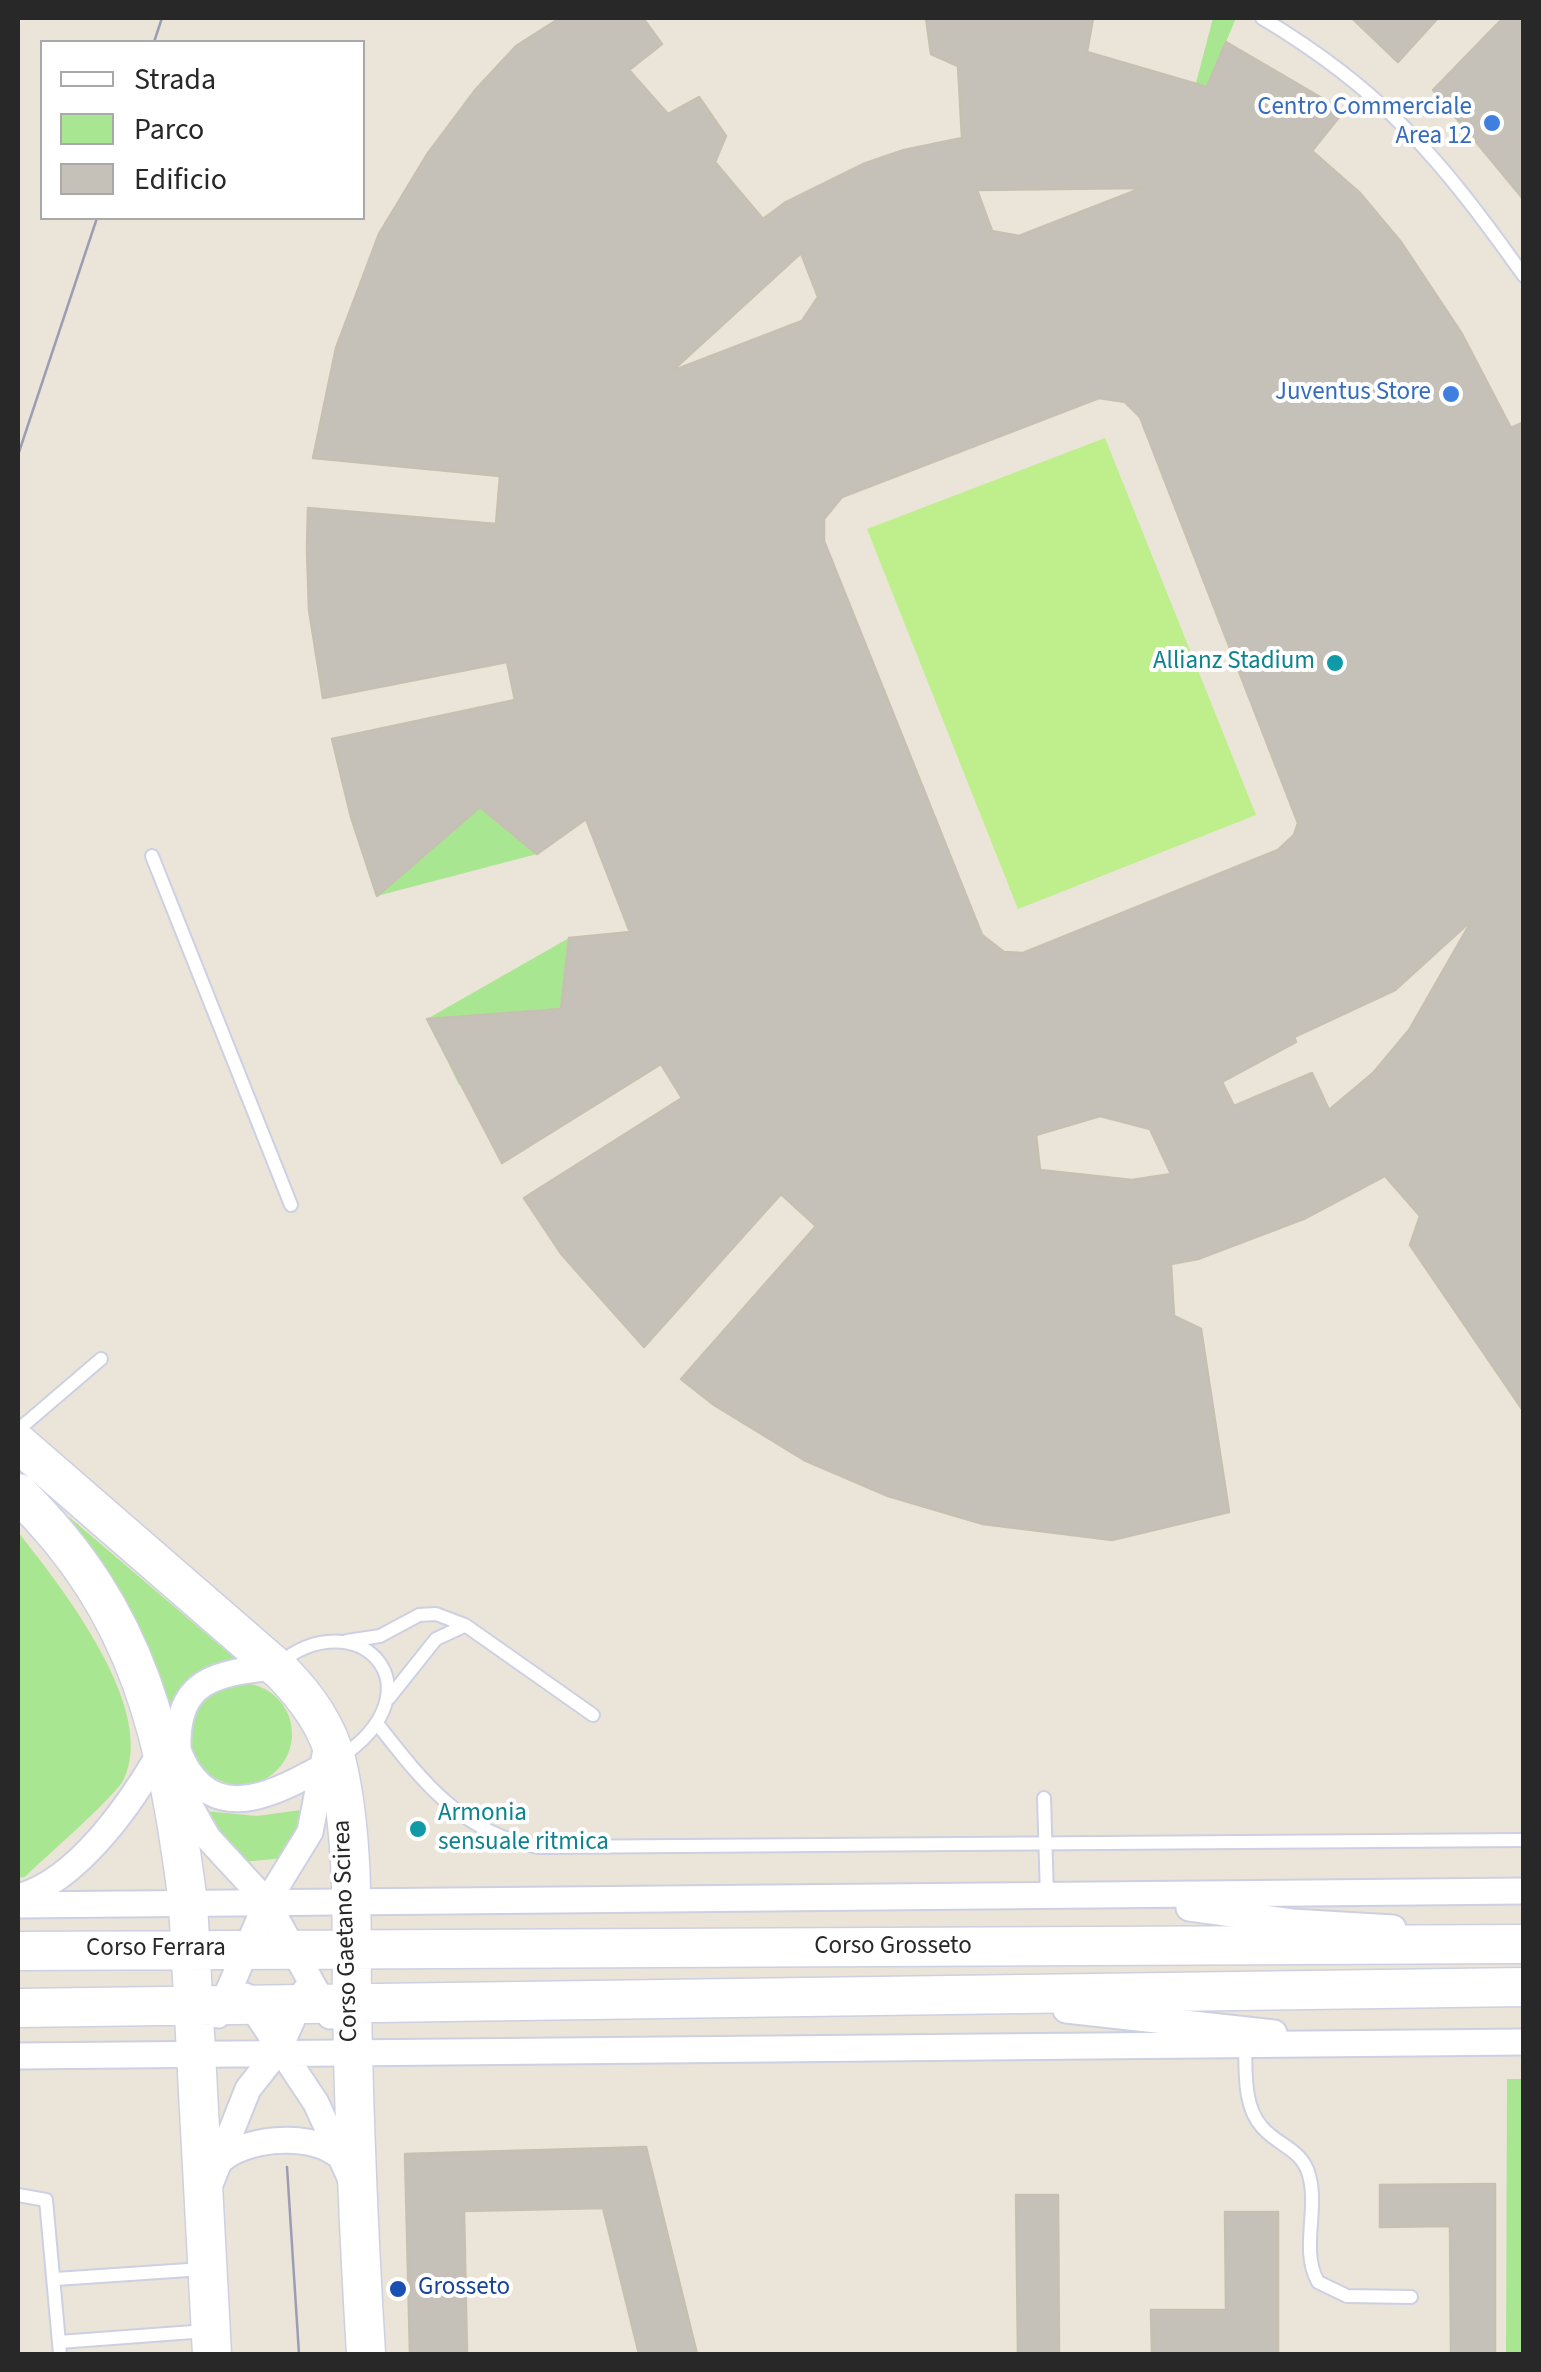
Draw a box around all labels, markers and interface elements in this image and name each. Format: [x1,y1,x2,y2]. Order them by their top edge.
legend [40,40,365,220]
text: Strada [134,58,216,101]
place label: Centro Commerciale Area 12 [1257,94,1472,153]
text: Parco [134,108,204,151]
marker: Centro Commerciale Area 12 [1481,112,1503,134]
text: Edificio [134,158,227,201]
place label: Juventus Store [1275,379,1431,409]
marker: Juventus Store [1440,383,1462,405]
place label: Allianz Stadium [1153,648,1315,678]
marker: Allianz Stadium [1324,652,1346,674]
place label: Armonia sensuale ritmica [438,1800,609,1859]
marker: Armonia sensuale ritmica [407,1818,429,1840]
street label: Corso Gaetano Scirea [328,1819,366,2043]
street label: Corso Grosseto [814,1933,972,1963]
street label: Corso Ferrara [86,1935,226,1965]
place label: Grosseto [418,2274,510,2304]
marker: Grosseto [387,2278,409,2300]

